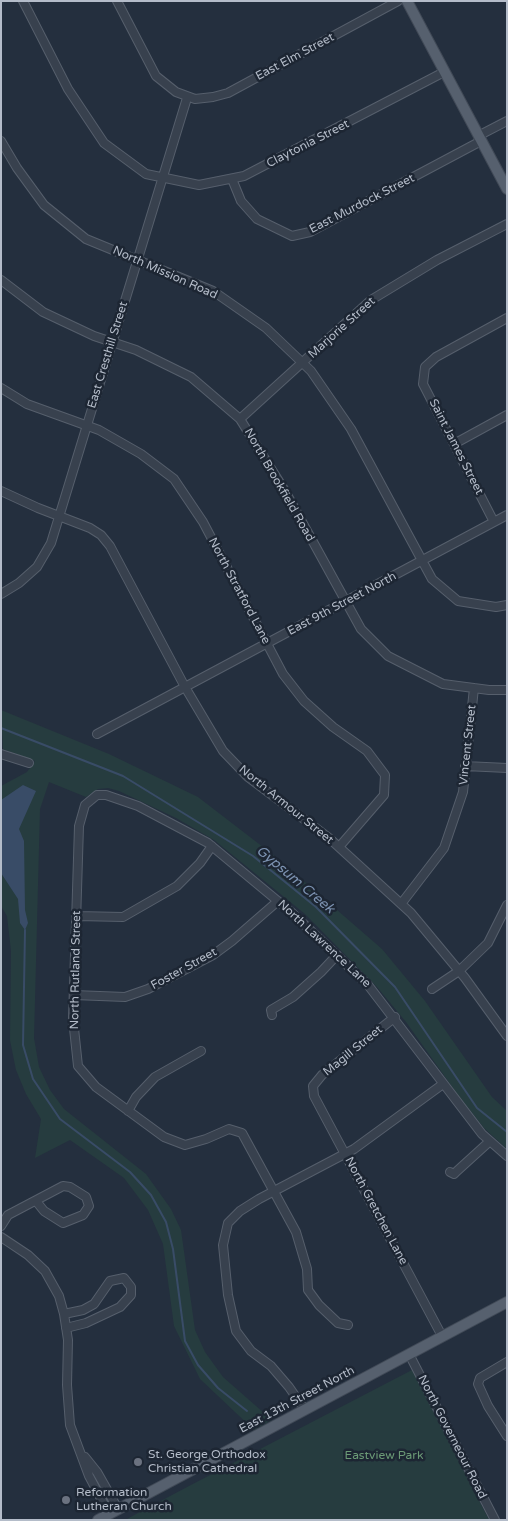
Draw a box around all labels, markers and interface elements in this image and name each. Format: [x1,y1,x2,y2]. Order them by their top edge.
street label: East Elm Street [253,30,337,84]
street label: Claytonia Street [264,117,352,171]
street label: East Murdock Street [307,171,417,237]
street label: North Mission Road [110,243,220,303]
street label: Marjorie Street [306,294,378,362]
street label: East Cresthill Street [85,300,131,410]
street label: Saint James Street [426,397,486,497]
street label: North Brookfield Road [241,426,317,544]
street label: North Stratford Lane [205,535,273,647]
street label: East 9th Street North [285,569,399,639]
street label: Vincent Street [457,704,479,786]
street label: North Armour Street [236,762,336,848]
water label: Gypsum Creek [252,842,338,918]
street label: North Lawrence Lane [274,897,374,991]
street label: North Rutland Street [68,910,84,1030]
street label: Foster Street [149,945,219,993]
street label: Magill Street [320,1023,386,1079]
street label: North Gretchen Lane [342,1155,410,1267]
street label: East 13th Street North [237,1363,357,1437]
street label: North Governeour Road [415,1373,489,1501]
place label: St. George Orthodox Christian Cathedral [148,1448,266,1476]
park label: Eastview Park [345,1449,423,1463]
marker: St. George Orthodox Christian Cathedral [132,1456,144,1468]
place label: Reformation Lutheran Church [76,1486,172,1514]
marker: Reformation Lutheran Church [60,1494,72,1506]

